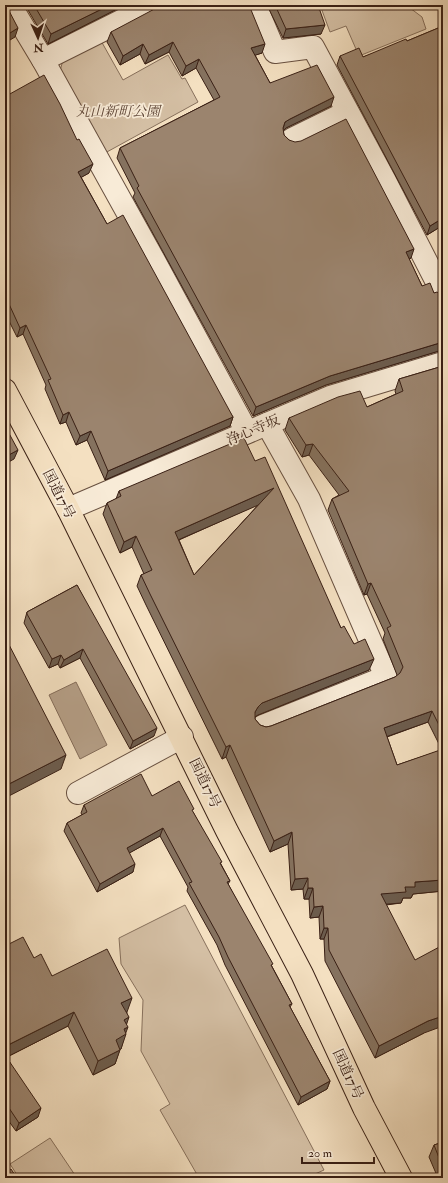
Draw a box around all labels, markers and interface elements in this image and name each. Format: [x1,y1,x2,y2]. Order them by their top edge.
north arrow [18,18,58,58]
text: N [32,41,45,54]
park label: 丸山新町公園 [76,103,162,120]
street label: 浄心寺坂 [224,411,282,449]
street label: 国道17号 [39,466,79,522]
street label: 国道17号 [186,755,224,811]
street label: 国道17号 [329,1046,367,1102]
scale bar [302,1139,374,1165]
text: 20 m [308,1146,333,1161]

